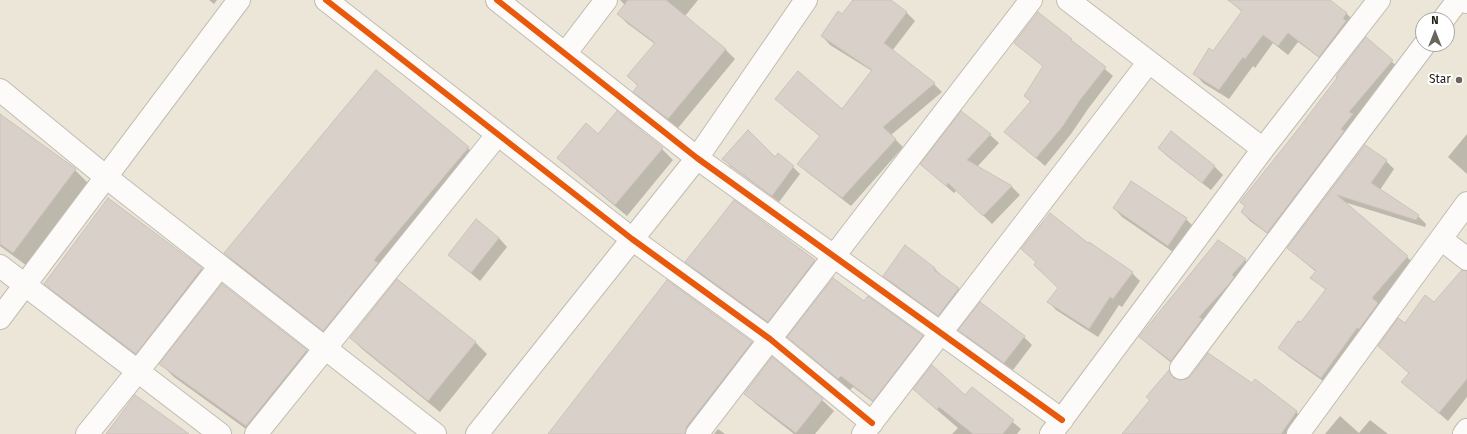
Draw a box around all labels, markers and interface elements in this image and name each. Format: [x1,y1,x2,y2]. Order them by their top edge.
north arrow [1415,12,1455,52]
text: N [1431,14,1439,27]
place label: Star [1429,73,1451,87]
marker: Star [1454,75,1464,85]

